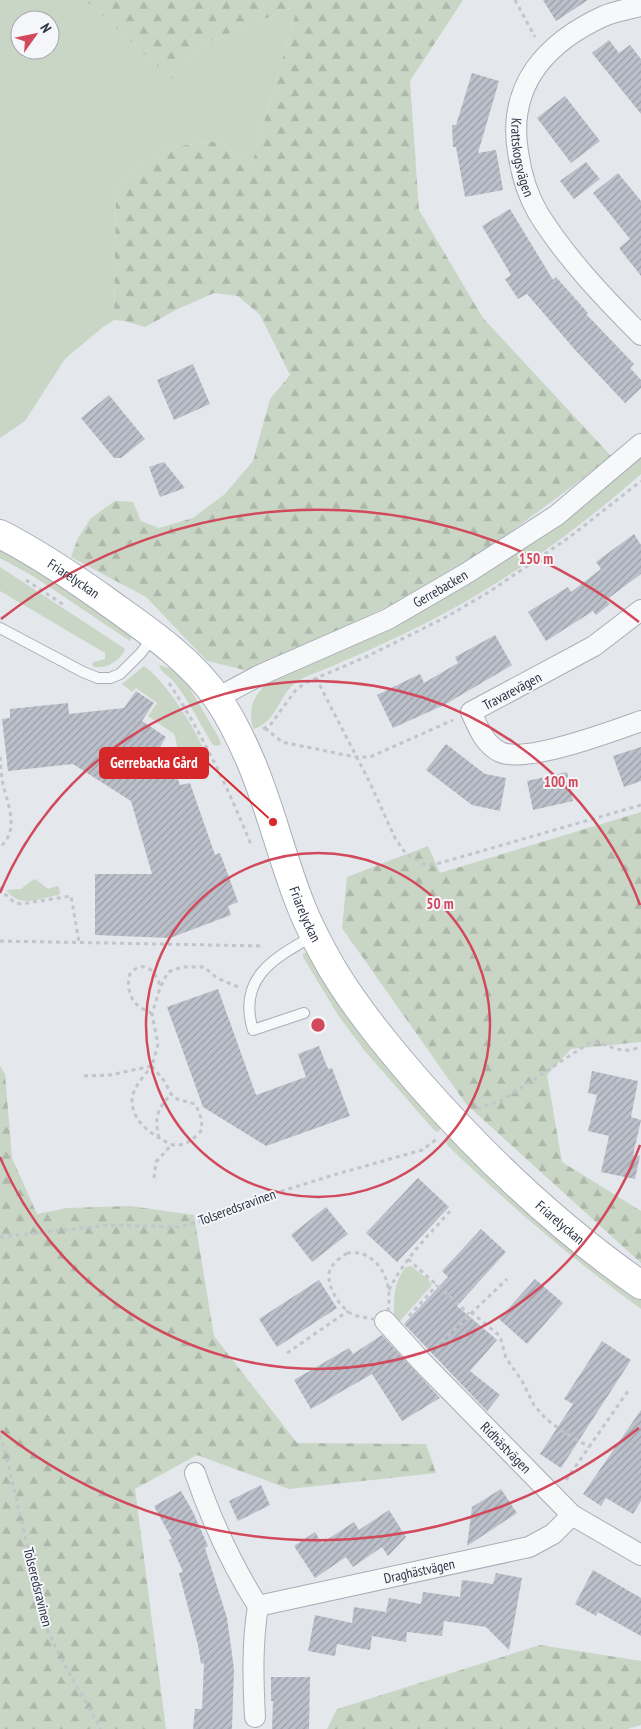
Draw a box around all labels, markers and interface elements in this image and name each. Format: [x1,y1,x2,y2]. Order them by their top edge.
north arrow [10,10,60,60]
text: N [36,20,56,36]
street label: Krattskogsvägen [507,117,538,199]
text: 150 m [519,549,553,568]
street label: Friarelyckan [44,555,103,602]
street label: Gerrebacken [410,566,471,611]
street label: Travarevägen [480,668,544,714]
callout: Gerrebacka Gård [100,748,208,778]
text: Gerrebacka Gård [110,753,198,772]
text: 100 m [544,772,578,791]
street label: Friarelyckan [285,884,325,945]
text: 50 m [426,894,454,913]
centre of rings [309,1016,327,1034]
street label: Tolseredsravinen [196,1185,278,1229]
street label: Friarelyckan [532,1196,588,1248]
street label: Ridhästvägen [477,1418,535,1477]
street label: Tolseredsravinen [19,1546,57,1628]
street label: Draghästvägen [382,1554,456,1587]

